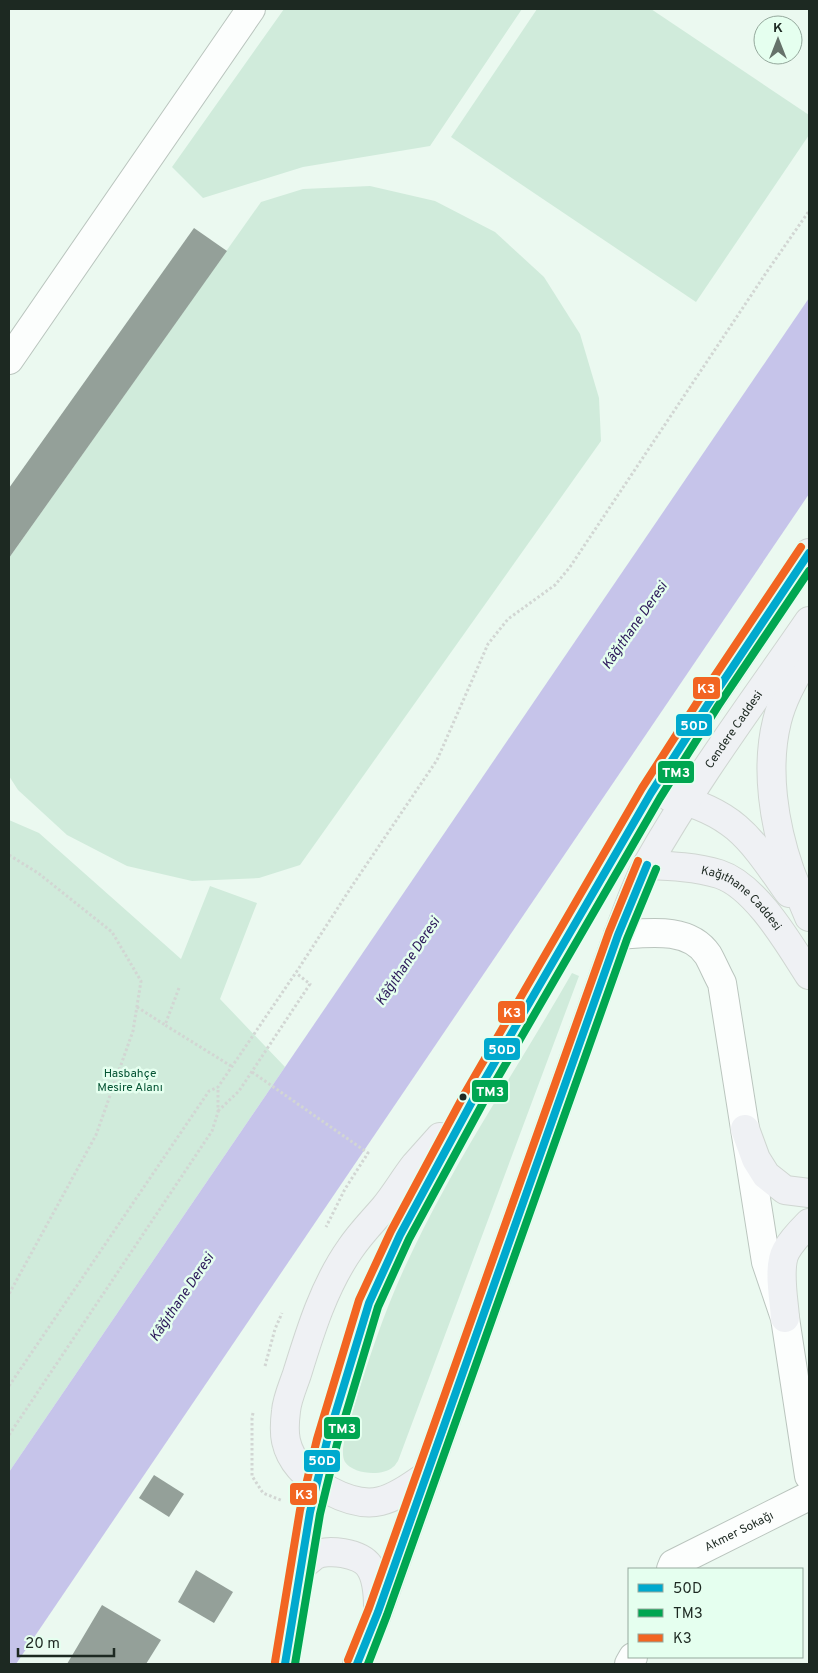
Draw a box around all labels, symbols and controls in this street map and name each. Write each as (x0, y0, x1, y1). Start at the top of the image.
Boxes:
north arrow (753, 15, 803, 65)
text: K (773, 20, 783, 37)
water label: Kâğıthane Deresi (599, 578, 673, 673)
line badge: K3 (692, 676, 721, 700)
text: K3 (697, 681, 715, 698)
street label: Cendere Caddesi (702, 688, 767, 772)
line badge: 50D (675, 713, 713, 737)
text: 50D (680, 718, 708, 735)
line badge: TM3 (657, 760, 695, 784)
text: TM3 (662, 765, 690, 782)
street label: Kağıthane Caddesi (700, 863, 785, 934)
water label: Kâğıthane Deresi (372, 913, 445, 1009)
line badge: K3 (497, 1000, 526, 1024)
text: K3 (503, 1005, 521, 1022)
line badge: 50D (483, 1037, 521, 1061)
text: 50D (488, 1042, 516, 1059)
park label: Hasbahçe Mesire Alanı (97, 1066, 163, 1096)
line badge: TM3 (471, 1079, 509, 1103)
text: TM3 (476, 1084, 504, 1101)
unlabelled marker (458, 1092, 468, 1102)
water label: Kâğıthane Deresi (146, 1249, 219, 1345)
line badge: TM3 (323, 1416, 361, 1440)
text: TM3 (328, 1421, 356, 1438)
line badge: 50D (303, 1449, 341, 1473)
text: 50D (308, 1453, 336, 1470)
line badge: K3 (289, 1482, 318, 1506)
text: K3 (295, 1487, 313, 1504)
street label: Akmer Sokağı (702, 1508, 777, 1556)
legend (628, 1568, 803, 1658)
text: 50D (673, 1580, 702, 1599)
text: TM3 (673, 1605, 703, 1624)
scale bar (18, 1626, 114, 1658)
text: K3 (673, 1630, 692, 1649)
text: 20 m (25, 1635, 60, 1654)

